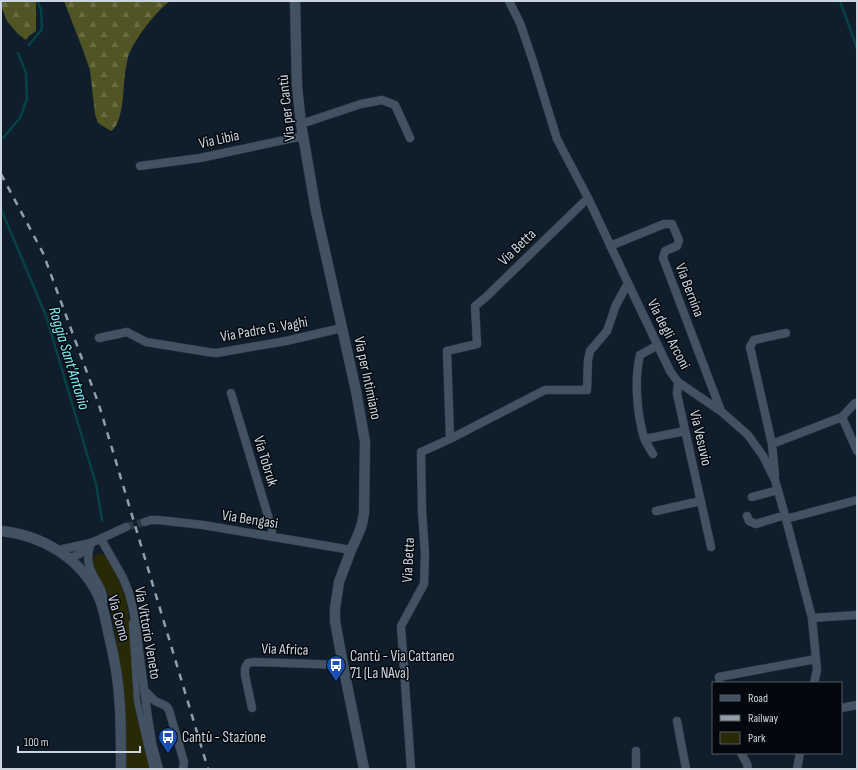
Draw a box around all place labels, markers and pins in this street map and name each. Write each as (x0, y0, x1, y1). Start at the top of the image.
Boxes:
place label: Cantù - Via Cattaneo 71 (La NAva) (350, 647, 454, 683)
bus stop icon: Cantù - Via Cattaneo 71 (La NAva) (325, 654, 347, 682)
bus stop icon: Cantù - Stazione (157, 726, 179, 754)
place label: Cantù - Stazione (182, 728, 266, 747)

